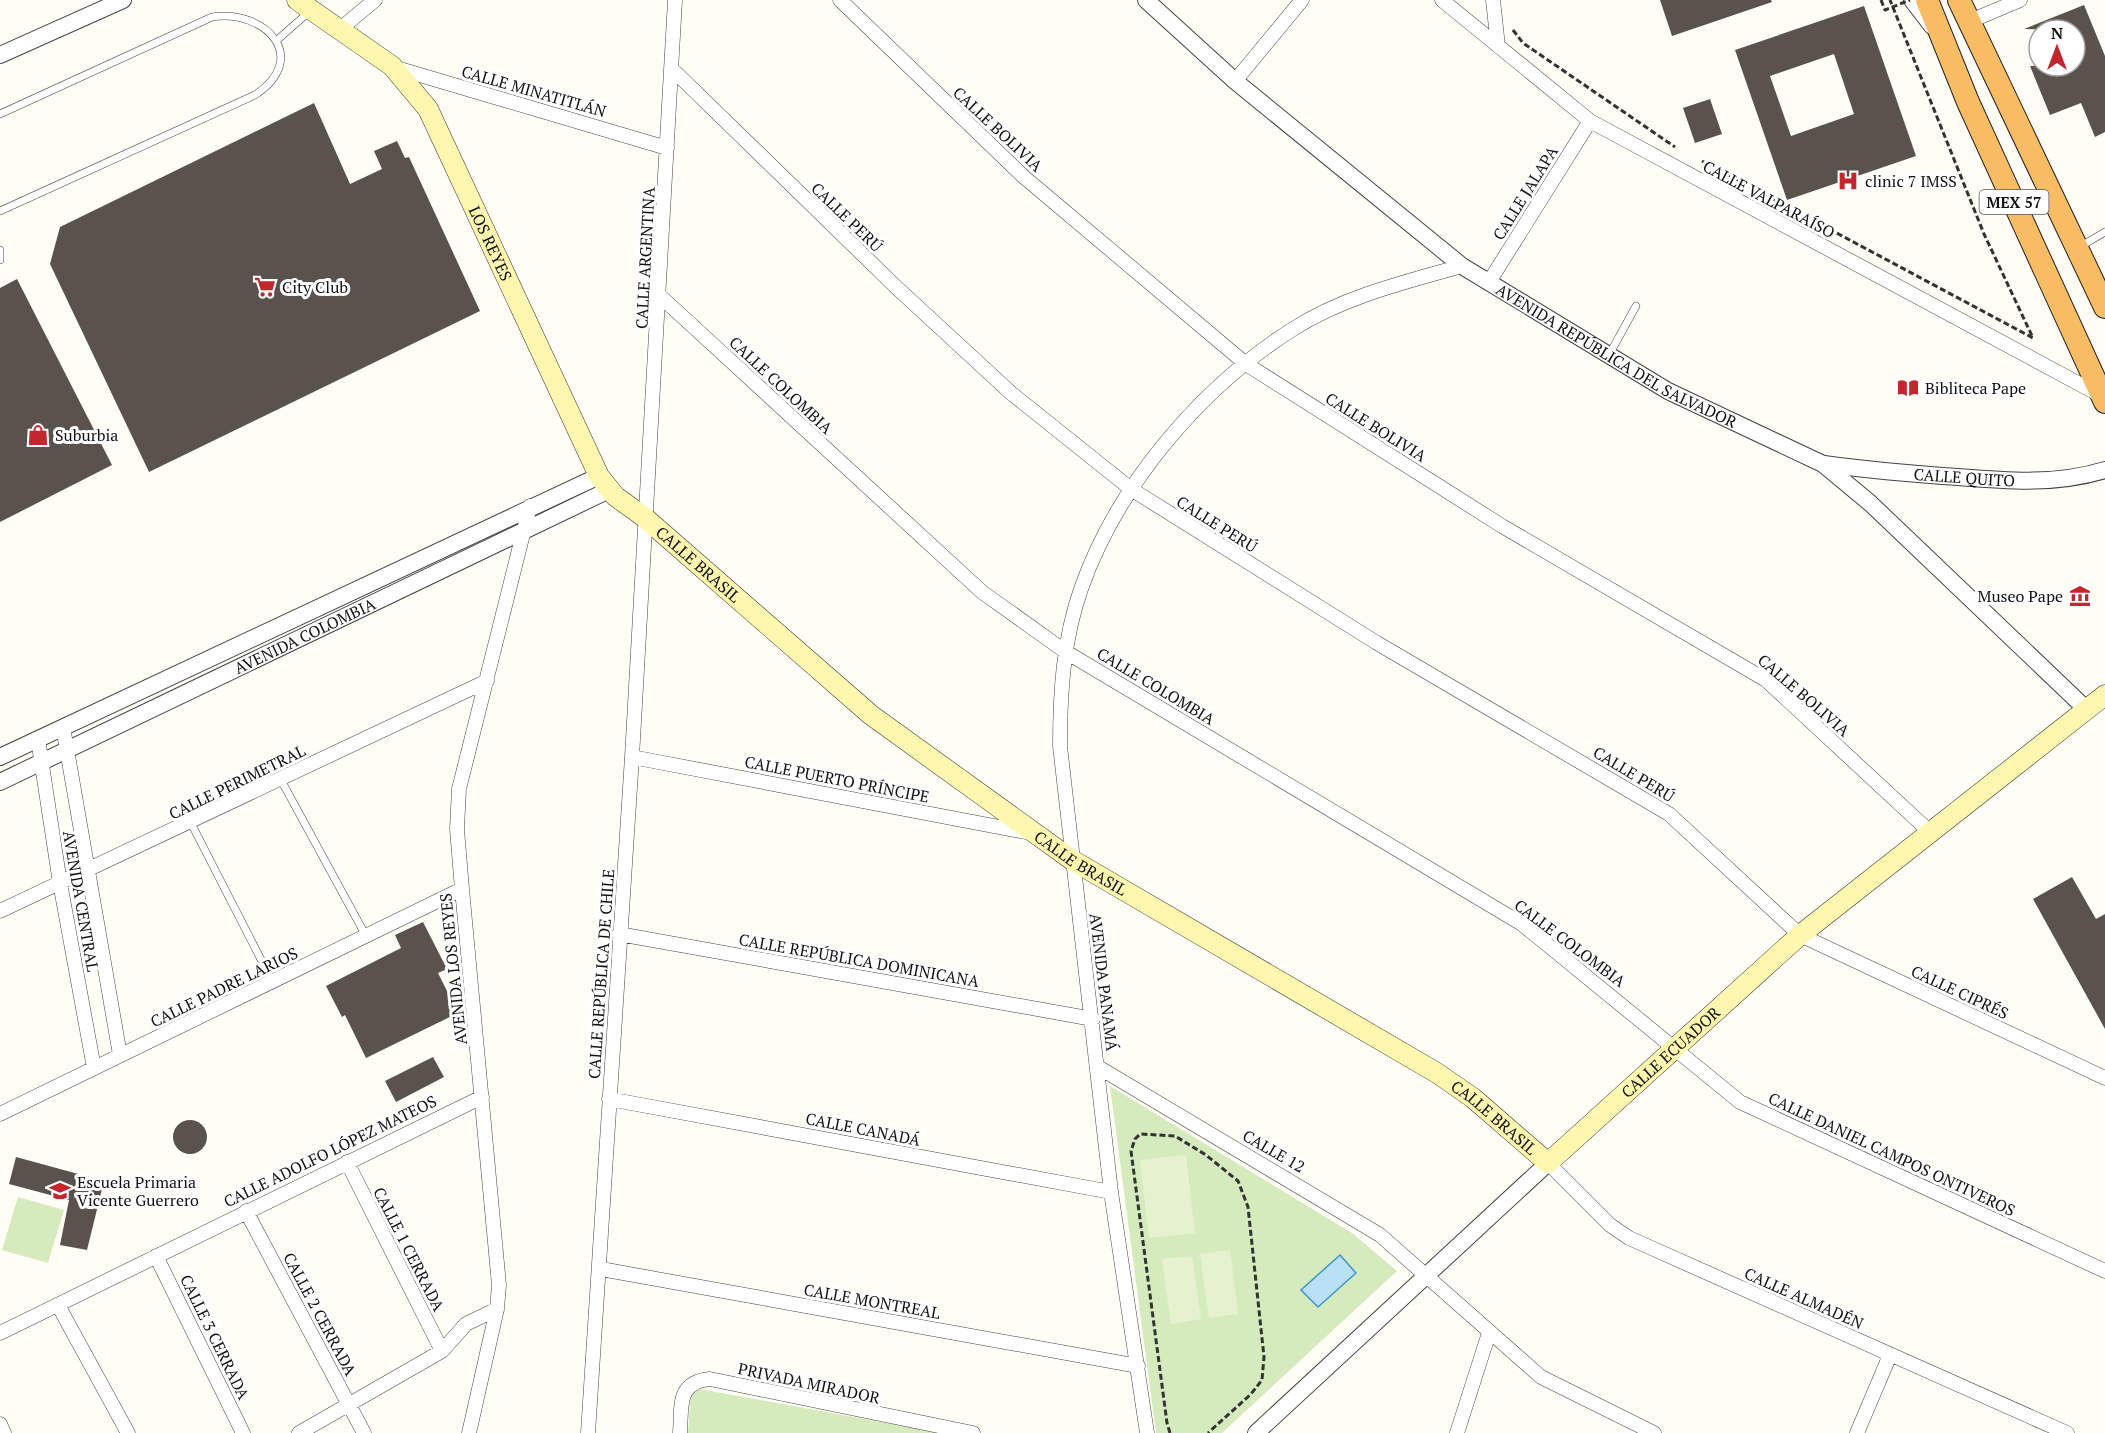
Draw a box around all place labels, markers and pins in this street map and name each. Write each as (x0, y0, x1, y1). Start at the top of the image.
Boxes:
hospital icon: clinic 7 IMSS (1836, 169, 1860, 193)
place label: clinic 7 IMSS (1865, 170, 1957, 192)
supermarket icon: City Club (253, 275, 277, 299)
place label: City Club (282, 276, 348, 298)
library icon: Bibliteca Pape (1896, 376, 1920, 400)
place label: Bibliteca Pape (1925, 377, 2026, 399)
shop icon: Suburbia (26, 423, 50, 447)
place label: Suburbia (55, 424, 118, 446)
museum icon: Museo Pape (2068, 584, 2092, 608)
place label: Museo Pape (1978, 585, 2063, 607)
place label: Escuela Primaria Vicente Guerrero (77, 1171, 199, 1211)
school or university icon: Escuela Primaria Vicente Guerrero (48, 1179, 72, 1203)

